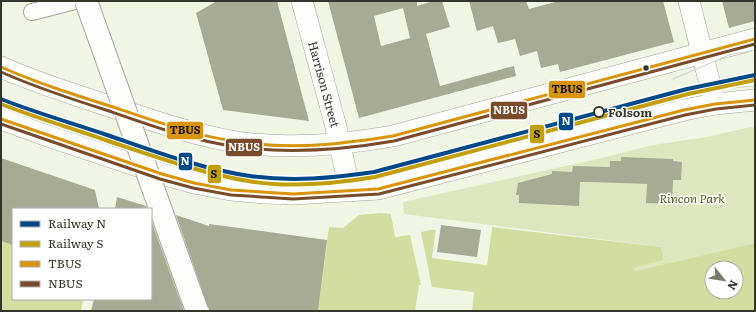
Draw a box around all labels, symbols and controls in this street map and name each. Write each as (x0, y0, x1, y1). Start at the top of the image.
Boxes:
street label: Harrison Street (304, 39, 345, 129)
unlabelled marker (641, 63, 651, 73)
line badge: TBUS (548, 80, 586, 99)
text: TBUS (552, 80, 583, 96)
line badge: NBUS (490, 101, 528, 120)
text: NBUS (493, 101, 525, 117)
place label: Folsom (608, 103, 652, 121)
marker: Folsom (593, 106, 605, 118)
line badge: N (558, 112, 574, 131)
text: N (561, 112, 571, 128)
line badge: TBUS (166, 121, 204, 140)
text: TBUS (170, 121, 201, 137)
line badge: S (529, 124, 545, 144)
text: S (534, 125, 541, 141)
line badge: NBUS (225, 138, 263, 157)
text: NBUS (228, 138, 260, 154)
line badge: N (178, 152, 193, 171)
text: N (180, 152, 190, 168)
line badge: S (207, 164, 222, 184)
text: S (211, 165, 218, 181)
park label: Rincon Park (659, 189, 725, 207)
legend (12, 208, 152, 300)
text: Railway N (48, 214, 106, 232)
text: Railway S (48, 234, 103, 252)
text: TBUS (48, 254, 81, 272)
north arrow (704, 260, 744, 300)
text: NBUS (48, 274, 83, 292)
text: N (724, 278, 743, 293)

